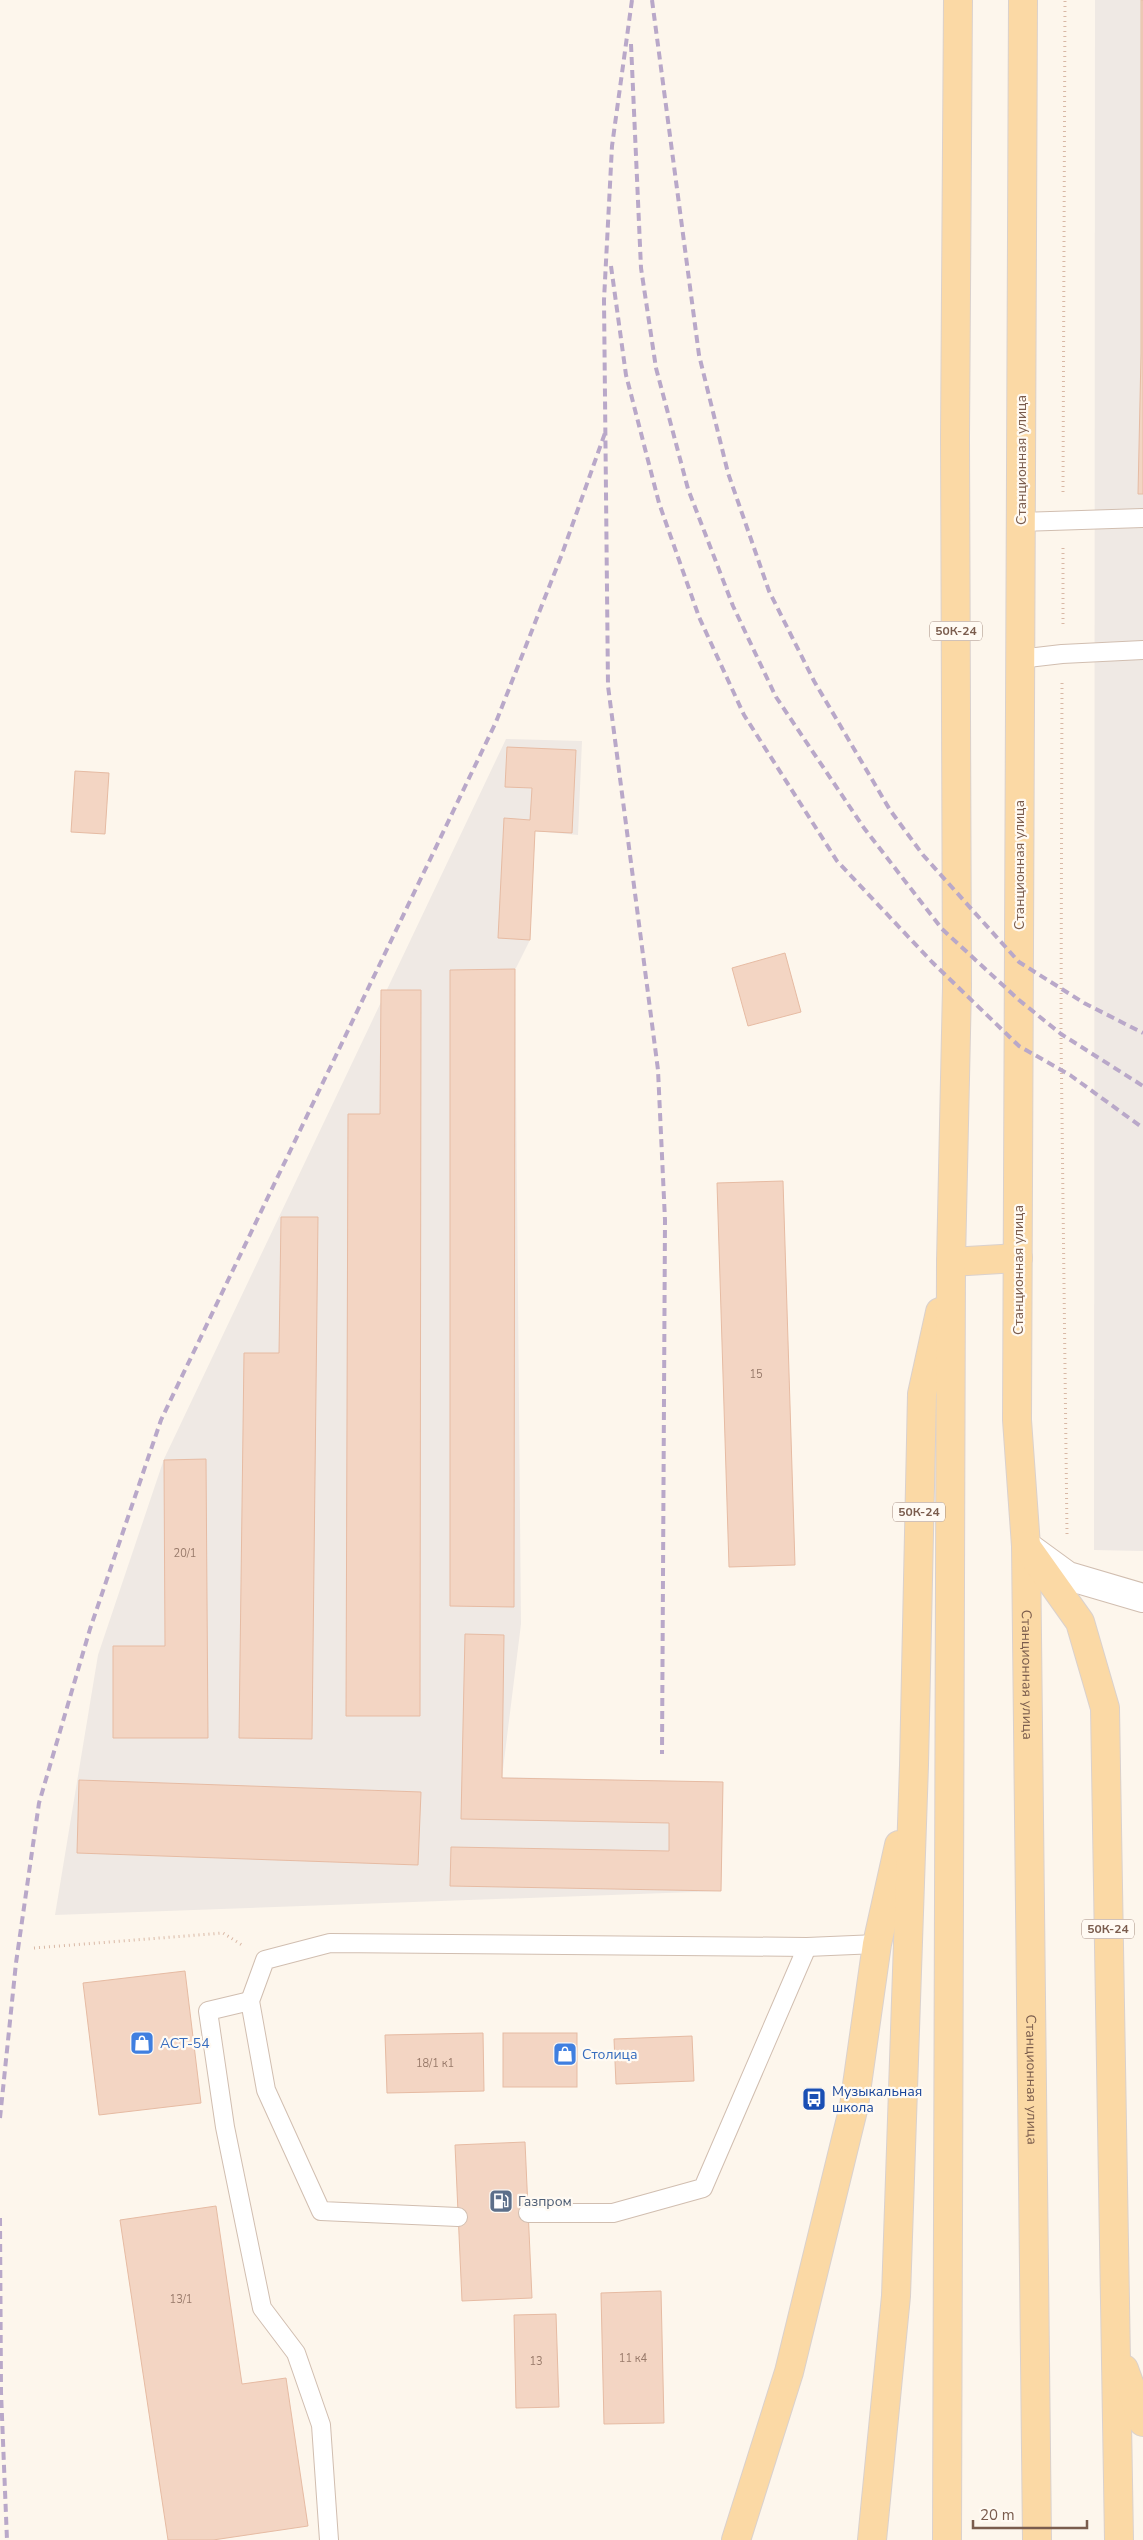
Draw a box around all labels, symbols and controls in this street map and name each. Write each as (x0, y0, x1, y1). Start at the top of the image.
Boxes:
street label: Станционная улица (1012, 395, 1031, 525)
road number: 50К-24 (930, 622, 982, 640)
street label: Станционная улица (1010, 800, 1029, 930)
street label: Станционная улица (1009, 1205, 1028, 1335)
house number: 15 (749, 1367, 763, 1382)
road number: 50К-24 (893, 1502, 945, 1521)
house number: 20/1 (174, 1546, 196, 1561)
street label: Станционная улица (1017, 1609, 1038, 1740)
road number: 50К-24 (1082, 1920, 1134, 1938)
street label: Станционная улица (1022, 2014, 1042, 2145)
shop icon: АСТ-54 (129, 2030, 155, 2056)
place label: АСТ-54 (160, 2034, 210, 2053)
shop icon: Столица (552, 2041, 578, 2067)
place label: Столица (582, 2045, 638, 2064)
house number: 18/1 к1 (416, 2056, 454, 2071)
place label: Музыкальная школа (832, 2082, 922, 2117)
bus stop icon: Музыкальная школа (801, 2086, 827, 2112)
fuel station icon: Газпром (488, 2188, 514, 2214)
place label: Газпром (518, 2192, 572, 2211)
house number: 13/1 (170, 2292, 192, 2307)
house number: 11 к4 (619, 2351, 648, 2366)
house number: 13 (529, 2354, 543, 2369)
scale bar (973, 2498, 1087, 2530)
text: 20 m (980, 2505, 1015, 2525)

